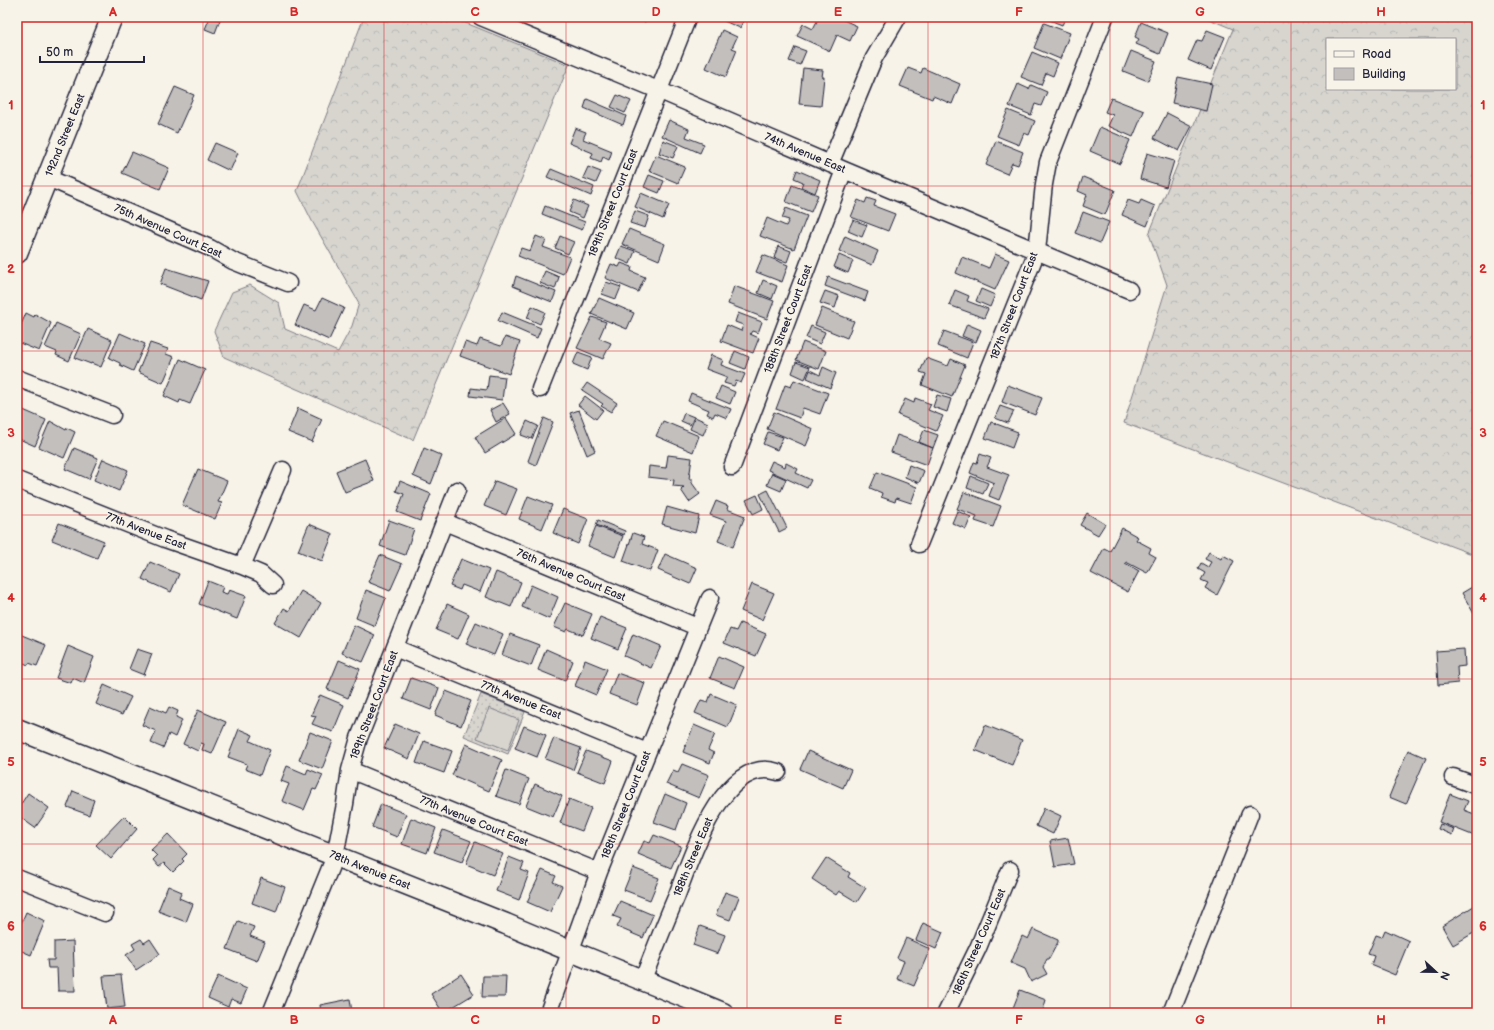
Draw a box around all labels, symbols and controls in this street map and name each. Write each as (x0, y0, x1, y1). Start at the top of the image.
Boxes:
text: A (108, 4, 117, 20)
text: B (289, 4, 299, 20)
text: C (470, 4, 480, 20)
text: D (651, 4, 661, 20)
text: E (834, 4, 843, 20)
text: F (1015, 4, 1023, 20)
text: G (1195, 4, 1205, 20)
text: H (1376, 4, 1386, 20)
scale bar (40, 38, 144, 64)
legend (1326, 38, 1456, 90)
text: 50 m (46, 45, 73, 60)
text: Road (1362, 47, 1391, 62)
text: Building (1362, 67, 1406, 82)
street label: 192nd Street East (43, 91, 88, 178)
text: 1 (8, 97, 14, 113)
text: 1 (1480, 97, 1486, 113)
street label: 74th Avenue East (763, 130, 848, 176)
street label: 189th Street Court East (585, 147, 641, 259)
street label: 75th Avenue Court East (112, 201, 225, 261)
street label: 187th Street Court East (987, 250, 1041, 362)
text: 2 (7, 261, 15, 277)
text: 2 (1479, 261, 1487, 277)
street label: 188th Street Court East (761, 262, 815, 375)
text: 3 (7, 425, 15, 441)
text: 3 (1479, 425, 1487, 441)
street label: 77th Avenue East (104, 510, 189, 553)
street label: 76th Avenue Court East (514, 546, 628, 604)
text: 4 (7, 590, 15, 606)
text: 4 (1479, 590, 1487, 606)
street label: 189th Street Court East (347, 648, 401, 761)
street label: 77th Avenue East (479, 678, 564, 722)
street label: 188th Street Court East (598, 749, 654, 861)
text: 5 (7, 754, 15, 770)
text: 5 (1479, 754, 1487, 770)
street label: 77th Avenue Court East (418, 793, 531, 849)
street label: 188th Street East (670, 815, 716, 899)
street label: 78th Avenue East (327, 848, 413, 892)
street label: 186th Street Court East (950, 886, 1009, 997)
text: 6 (7, 918, 15, 934)
text: 6 (1479, 918, 1487, 934)
north arrow (1416, 952, 1456, 992)
text: N (1437, 969, 1452, 982)
text: A (108, 1012, 117, 1028)
text: B (289, 1012, 299, 1028)
text: C (470, 1012, 480, 1028)
text: D (651, 1012, 661, 1028)
text: E (834, 1012, 843, 1028)
text: F (1015, 1012, 1023, 1028)
text: G (1195, 1012, 1205, 1028)
text: H (1376, 1012, 1386, 1028)

